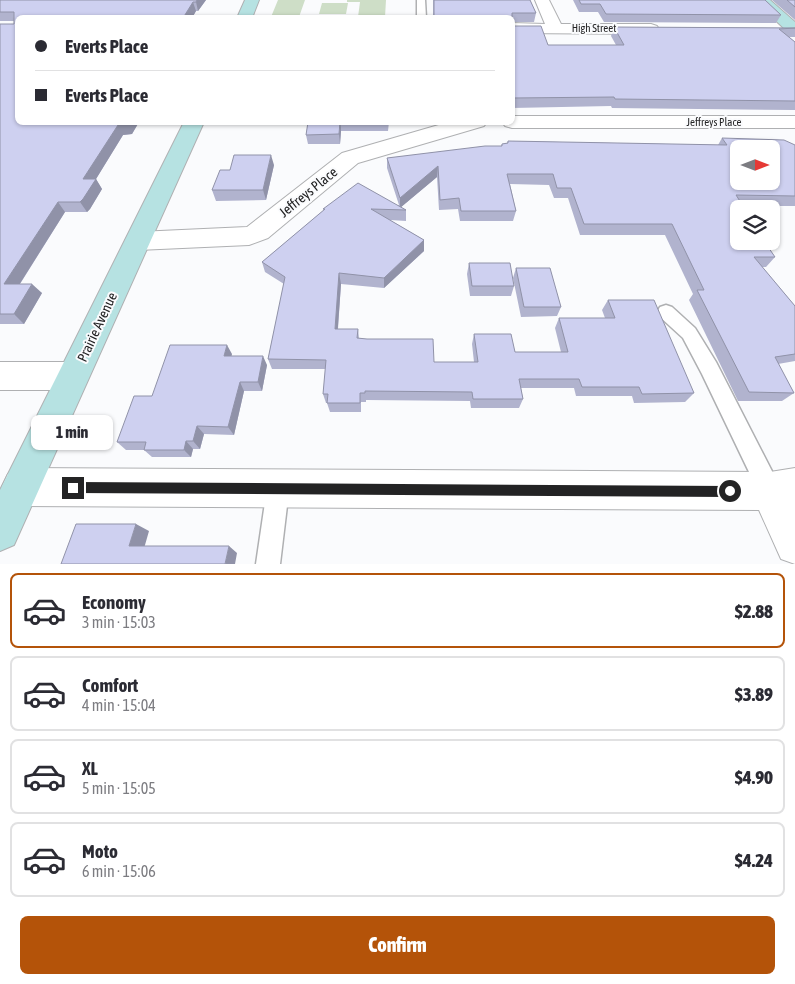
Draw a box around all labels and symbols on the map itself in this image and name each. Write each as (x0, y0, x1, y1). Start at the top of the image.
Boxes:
street label: High Street (572, 22, 616, 34)
street label: Jeffreys Place (686, 116, 742, 128)
north arrow (730, 140, 780, 190)
street label: Jeffreys Place (276, 164, 340, 220)
street label: Prairie Avenue (74, 290, 120, 364)
callout: 1 min (32, 416, 114, 450)
route end (62, 477, 84, 499)
route start (719, 480, 741, 502)

